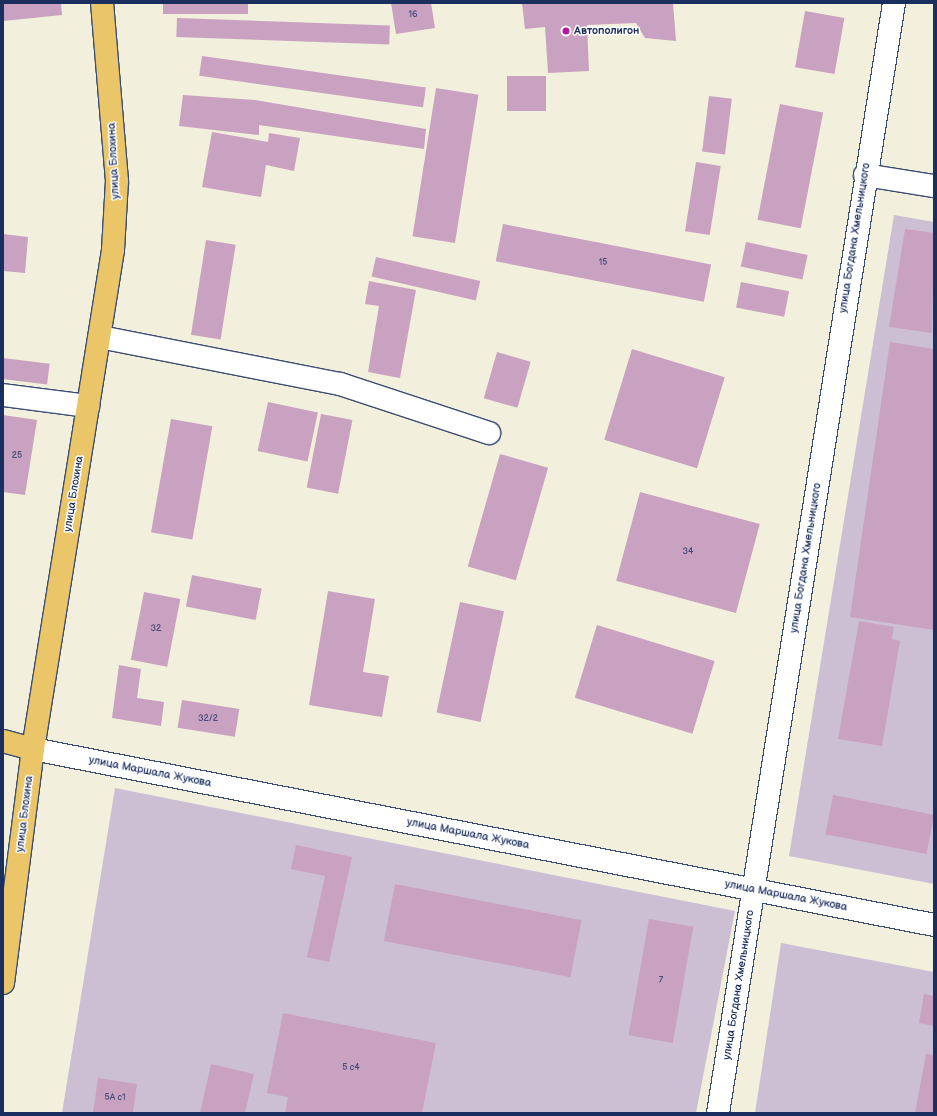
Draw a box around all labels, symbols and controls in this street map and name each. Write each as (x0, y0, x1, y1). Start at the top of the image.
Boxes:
house number: 16 (409, 10, 417, 20)
place label: Автополигон (574, 24, 639, 38)
marker: Автополигон (561, 26, 571, 36)
street label: улица Блохина (105, 122, 123, 200)
street label: улица Богдана Хмельницкого (837, 162, 873, 314)
house number: 15 (599, 258, 607, 268)
house number: 25 (12, 451, 22, 461)
street label: улица Блохина (61, 455, 87, 533)
street label: улица Богдана Хмельницкого (788, 482, 824, 634)
house number: 34 (682, 547, 694, 557)
house number: 32 (151, 624, 161, 634)
house number: 32/2 (198, 714, 218, 724)
street label: улица Маршала Жукова (88, 754, 212, 790)
street label: улица Блохина (14, 775, 36, 853)
street label: улица Маршала Жукова (406, 816, 530, 852)
street label: улица Маршала Жукова (724, 878, 848, 914)
street label: улица Богдана Хмельницкого (721, 909, 757, 1061)
house number: 7 (659, 976, 663, 986)
house number: 5 с4 (342, 1063, 360, 1073)
house number: 5А с1 (105, 1093, 125, 1103)

